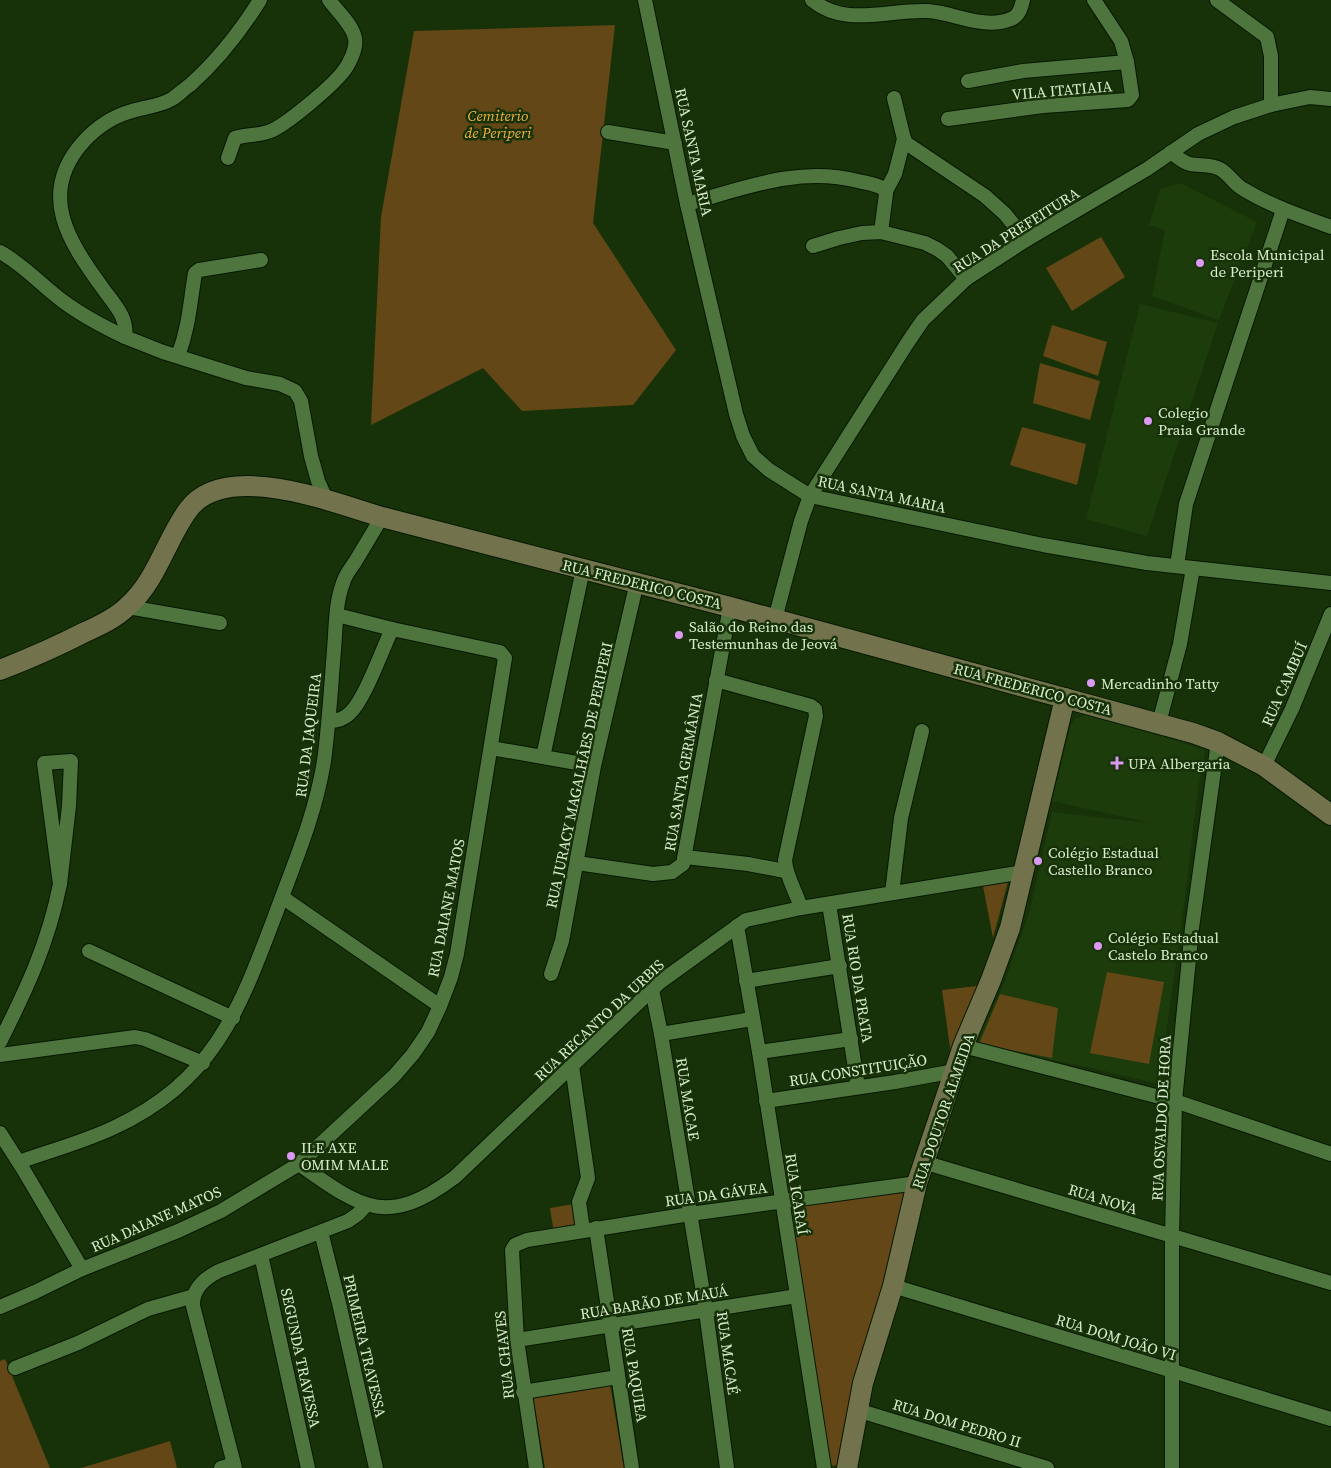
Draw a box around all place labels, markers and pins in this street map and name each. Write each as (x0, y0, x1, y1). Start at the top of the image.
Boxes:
place label: Escola Municipal de Periperi (1210, 244, 1325, 282)
marker: Escola Municipal de Periperi (1194, 257, 1206, 269)
place label: Colegio Praia Grande (1158, 402, 1246, 440)
marker: Colegio Praia Grande (1142, 415, 1154, 427)
place label: Salão do Reino das Testemunhas de Jeová (689, 616, 838, 654)
marker: Salão do Reino das Testemunhas de Jeová (673, 629, 685, 641)
place label: Mercadinho Tatty (1101, 673, 1220, 694)
marker: Mercadinho Tatty (1085, 677, 1097, 689)
place label: UPA Albergaria (1128, 753, 1231, 774)
marker: UPA Albergaria (1110, 756, 1124, 770)
place label: Colégio Estadual Castello Branco (1048, 842, 1159, 880)
marker: Colégio Estadual Castello Branco (1032, 855, 1044, 867)
place label: Colégio Estadual Castelo Branco (1108, 927, 1219, 965)
marker: Colégio Estadual Castelo Branco (1092, 940, 1104, 952)
place label: ILE AXE OMIM MALE (301, 1137, 388, 1175)
marker: ILE AXE OMIM MALE (285, 1150, 297, 1162)

